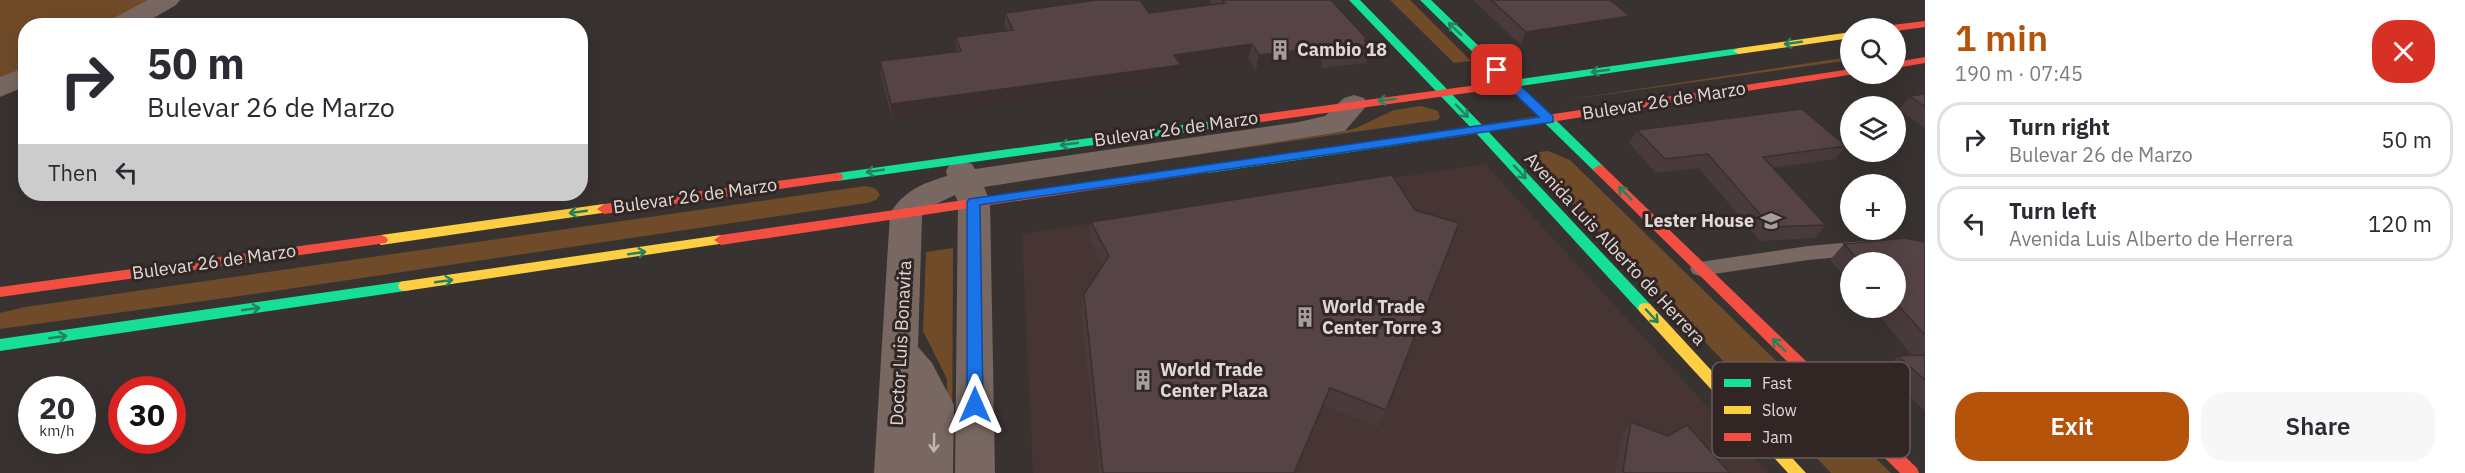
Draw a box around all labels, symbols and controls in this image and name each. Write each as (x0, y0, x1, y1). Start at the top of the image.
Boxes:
text: 1 min (1955, 14, 2048, 61)
map controls (1840, 18, 1906, 318)
button: search (1840, 18, 1906, 84)
button: close (2372, 20, 2435, 83)
one-way arrow (1447, 21, 1462, 36)
text: 50 m (147, 36, 245, 91)
building icon: Cambio 18 (1268, 38, 1292, 62)
place label: Cambio 18 (1297, 38, 1387, 61)
one-way arrow (1784, 38, 1804, 49)
icon: right (48, 42, 126, 120)
pin (1471, 44, 1522, 95)
icon: arrive (1480, 53, 1513, 86)
text: 190 m · 07:45 (1955, 60, 2083, 87)
one-way arrow (1591, 66, 1611, 77)
street label: Bulevar 26 de Marzo (1580, 76, 1747, 125)
text: Bulevar 26 de Marzo (147, 89, 395, 124)
one-way arrow (1377, 95, 1397, 106)
button: layers (1840, 96, 1906, 162)
one-way arrow (1455, 103, 1469, 118)
street label: Bulevar 26 de Marzo (1092, 106, 1259, 151)
text: Turn right (2009, 112, 2110, 141)
icon: right (1958, 123, 1991, 156)
text: 50 m (2381, 125, 2432, 154)
one-way arrow (1059, 138, 1079, 149)
text: Bulevar 26 de Marzo (2009, 141, 2193, 168)
street label: Avenida Luis Alberto de Herrera (1520, 147, 1711, 350)
icon: left (110, 156, 143, 189)
text: Then (48, 158, 98, 187)
one-way arrow (866, 165, 886, 176)
one-way arrow (1513, 165, 1527, 180)
street label: Bulevar 26 de Marzo (611, 173, 778, 218)
button: + (1840, 174, 1906, 240)
one-way arrow (1617, 186, 1632, 201)
text: Turn left (2009, 196, 2097, 225)
one-way arrow (569, 206, 589, 217)
icon: left (1958, 207, 1991, 240)
place label: Lester House (1644, 209, 1754, 232)
school or university icon: Lester House (1759, 209, 1783, 233)
text: 120 m (2368, 209, 2432, 238)
text: Avenida Luis Alberto de Herrera (2009, 225, 2293, 252)
street label: Bulevar 26 de Marzo (130, 239, 297, 284)
one-way arrow (627, 248, 646, 259)
button: − (1840, 252, 1906, 318)
street label: Doctor Luis Bonavita (885, 259, 916, 426)
one-way arrow (434, 276, 453, 287)
place label: World Trade Center Torre 3 (1322, 295, 1442, 339)
one-way arrow (241, 303, 260, 314)
building icon: World Trade Center Torre 3 (1293, 305, 1317, 329)
one-way arrow (1645, 308, 1659, 323)
one-way arrow (48, 331, 67, 342)
one-way arrow (1771, 338, 1786, 352)
place label: World Trade Center Plaza (1160, 358, 1268, 402)
legend (1712, 362, 1910, 458)
building icon: World Trade Center Plaza (1131, 368, 1155, 392)
position arrow (943, 373, 1007, 437)
text: Fast (1762, 373, 1792, 393)
speed limit sign: 30 (108, 376, 186, 454)
text: 20 (39, 388, 75, 427)
button: Exit (1955, 392, 2189, 461)
button: Share (2201, 392, 2435, 461)
text: Slow (1762, 400, 1797, 420)
text: km/h (39, 421, 75, 440)
text: Jam (1762, 427, 1793, 447)
one-way arrow (928, 433, 940, 453)

